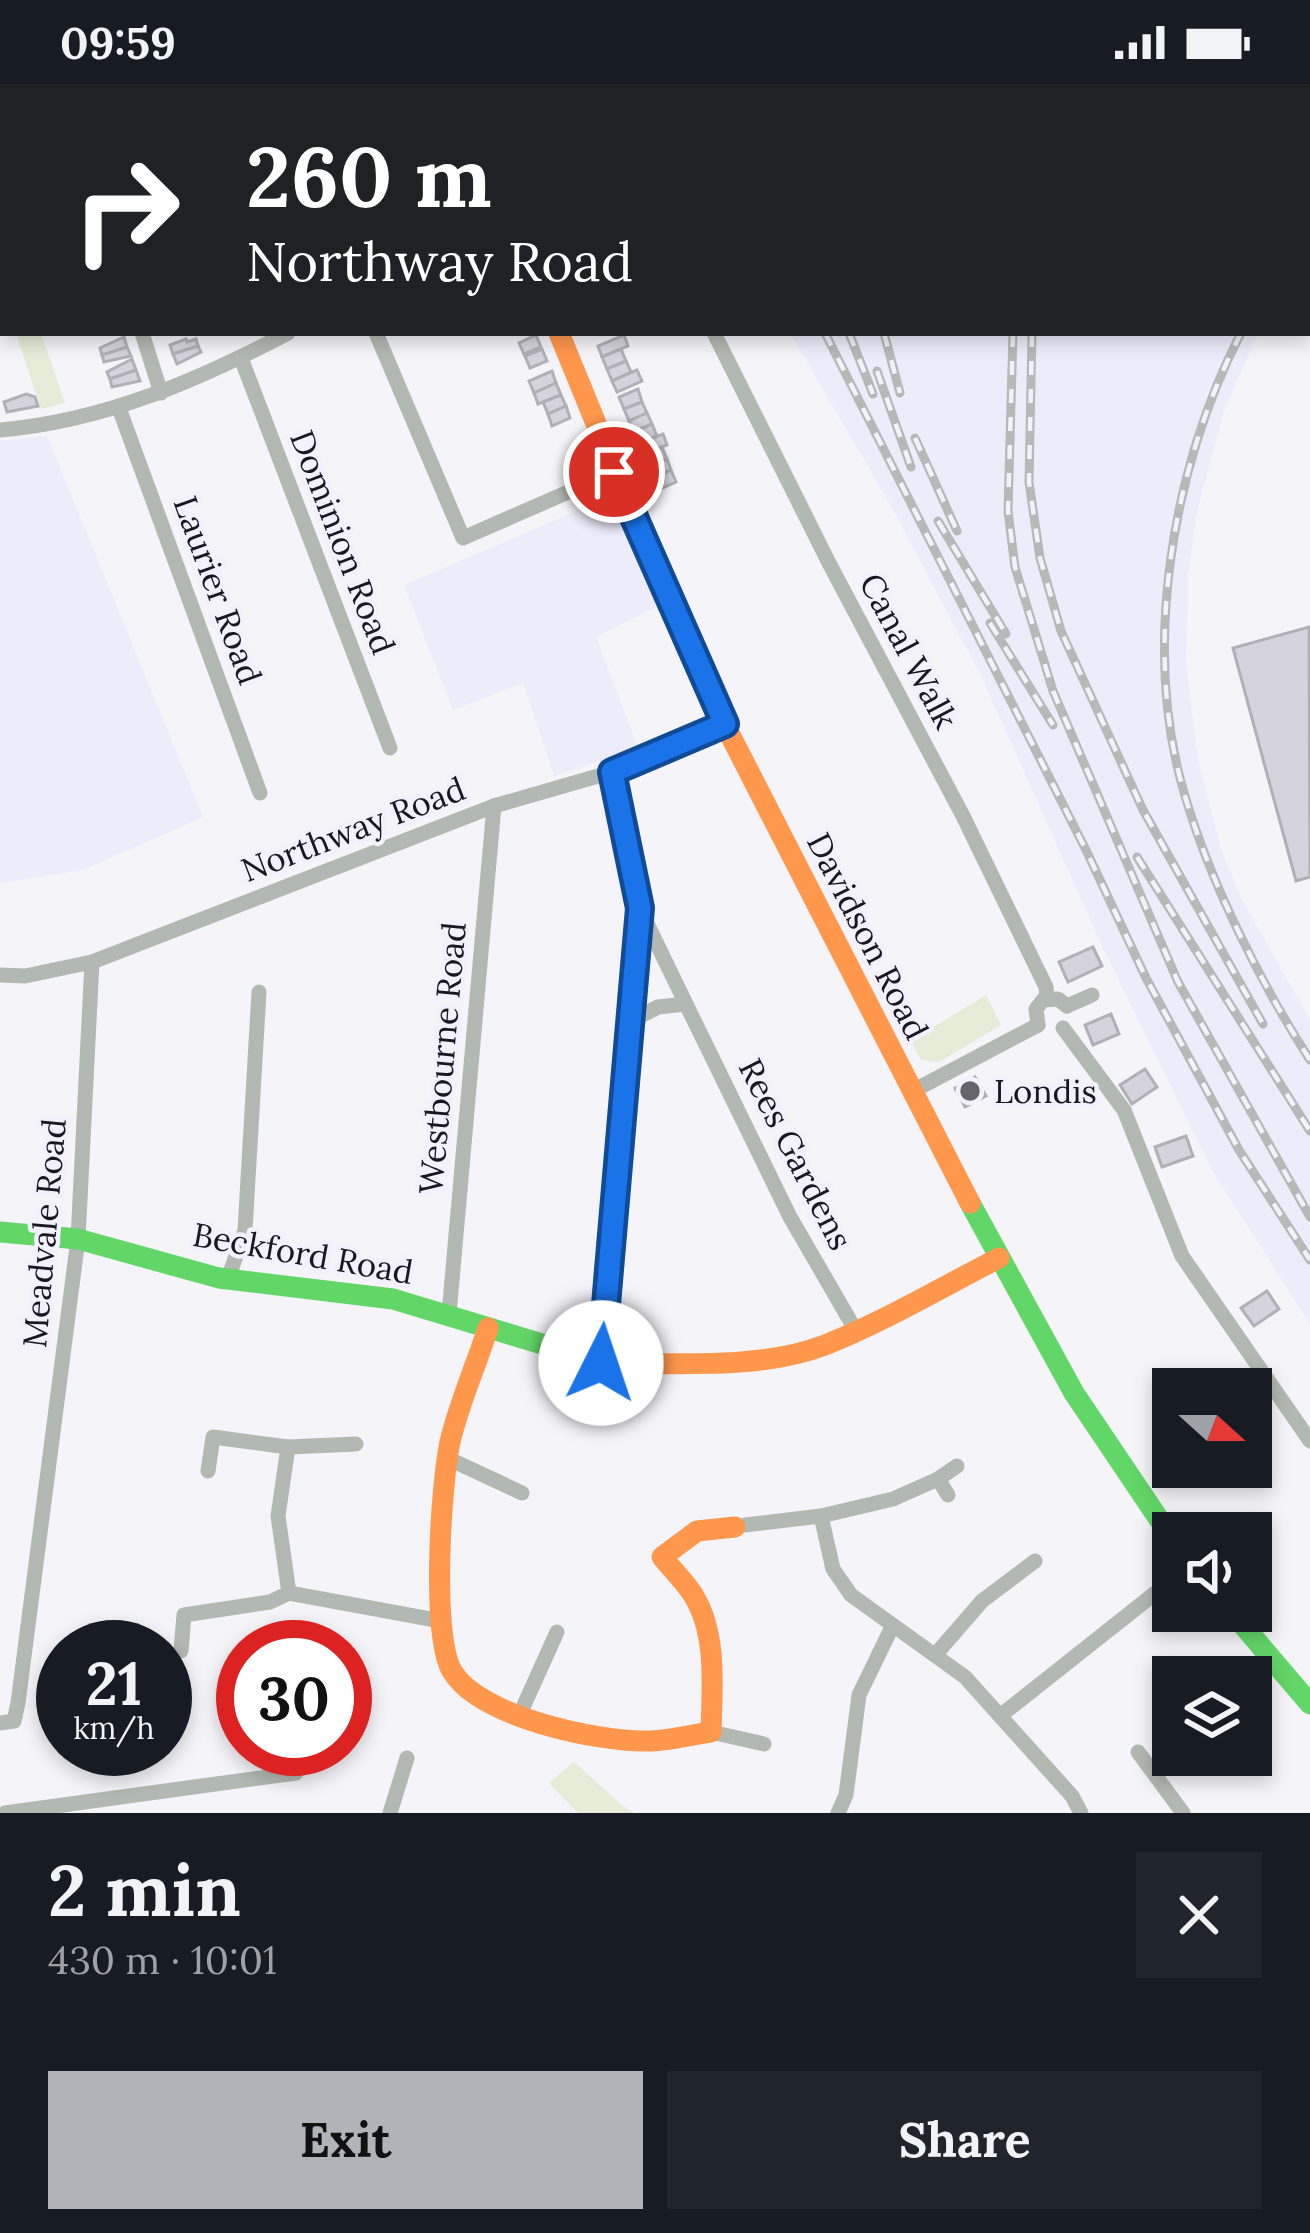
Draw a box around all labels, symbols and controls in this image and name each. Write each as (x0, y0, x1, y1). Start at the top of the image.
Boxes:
text: 09:59 (60, 14, 176, 71)
text: 260 m (246, 122, 492, 230)
icon: right (48, 132, 204, 288)
text: Northway Road (246, 227, 633, 296)
pin (563, 421, 665, 523)
street label: Dominion Road (281, 424, 405, 660)
icon: arrive (581, 439, 647, 505)
street label: Laurier Road (165, 490, 271, 690)
street label: Canal Walk (851, 566, 968, 736)
street label: Northway Road (235, 767, 471, 891)
street label: Davidson Road (798, 826, 938, 1046)
street label: Westbourne Road (409, 920, 475, 1196)
street label: Rees Gardens (730, 1051, 862, 1257)
place label: Londis (994, 1070, 1097, 1112)
marker: Londis (957, 1078, 983, 1104)
street label: Meadvale Road (13, 1117, 75, 1349)
street label: Beckford Road (190, 1213, 416, 1293)
position arrow (538, 1300, 664, 1426)
north arrow (1152, 1368, 1272, 1488)
map controls (1152, 1368, 1272, 1776)
button: sound (1152, 1512, 1272, 1632)
speed limit sign: 30 (216, 1620, 372, 1776)
text: 21 (86, 1645, 142, 1721)
button: layers (1152, 1656, 1272, 1776)
text: km/h (73, 1709, 155, 1747)
text: 2 min (48, 1844, 241, 1936)
button: close (1136, 1852, 1262, 1978)
text: 430 m · 10:01 (48, 1935, 277, 1985)
button: Exit (48, 2071, 643, 2209)
button: Share (667, 2071, 1262, 2209)

